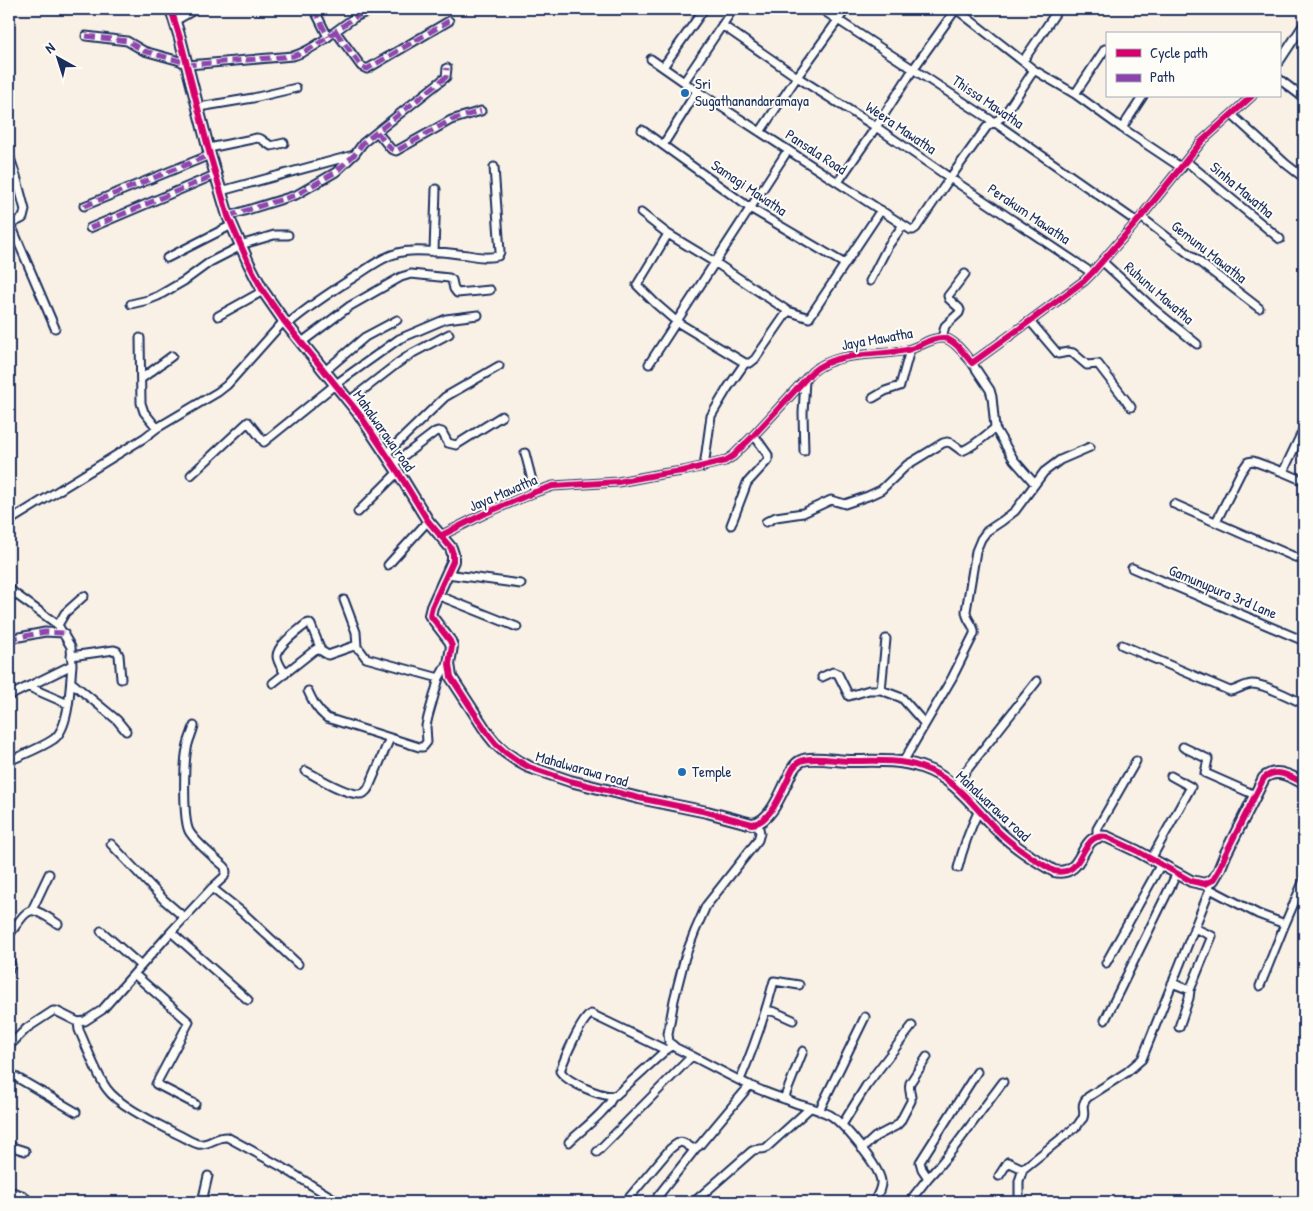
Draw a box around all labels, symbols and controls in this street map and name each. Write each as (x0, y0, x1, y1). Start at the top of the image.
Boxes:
north arrow (32, 32, 82, 82)
legend (1106, 32, 1280, 98)
text: N (41, 37, 59, 57)
text: Cycle path (1150, 42, 1208, 63)
text: Path (1150, 66, 1175, 87)
street label: Thissa Mawatha (948, 70, 1028, 133)
place label: Sri Sugathanandaramaya (695, 73, 809, 111)
marker: Sri Sugathanandaramaya (679, 87, 691, 99)
street label: Weera Mawatha (862, 96, 941, 159)
street label: Pansala Road (781, 124, 851, 179)
street label: Samagi Mawatha (707, 154, 791, 221)
street label: Sinha Mawatha (1206, 157, 1279, 223)
street label: Perakum Mawatha (984, 178, 1075, 249)
street label: Gemunu Mawatha (1167, 215, 1252, 288)
street label: Ruhunu Mawatha (1120, 256, 1199, 329)
street label: Jaya Mawatha (840, 322, 914, 355)
street label: Mahalwarawa road (348, 386, 420, 476)
street label: Jaya Mawatha (466, 469, 540, 516)
street label: Gamunupura 3rd Lane (1166, 559, 1281, 624)
street label: Mahalwarawa road (533, 745, 631, 792)
place label: Temple (692, 761, 732, 782)
street label: Mahalwarawa road (951, 765, 1035, 846)
marker: Temple (676, 766, 688, 778)

